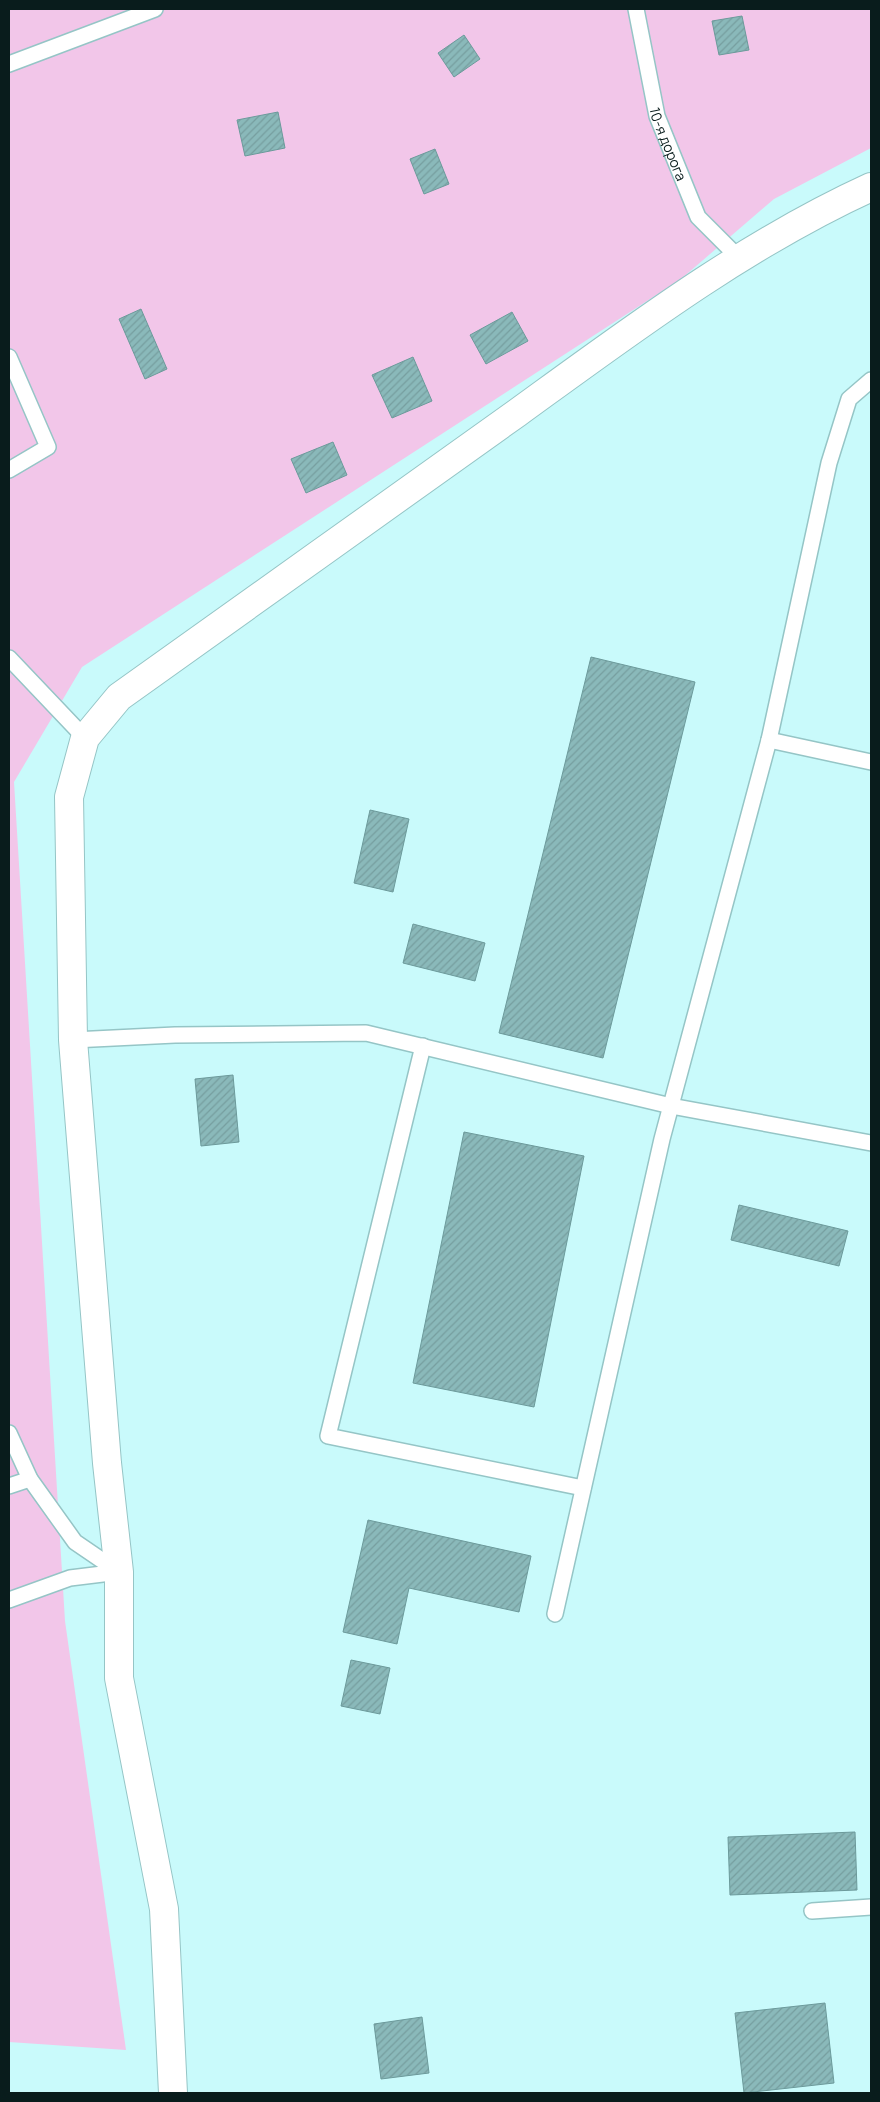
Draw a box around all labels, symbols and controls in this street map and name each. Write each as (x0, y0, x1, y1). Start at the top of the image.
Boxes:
street label: 10-я дорога (646, 105, 692, 183)

